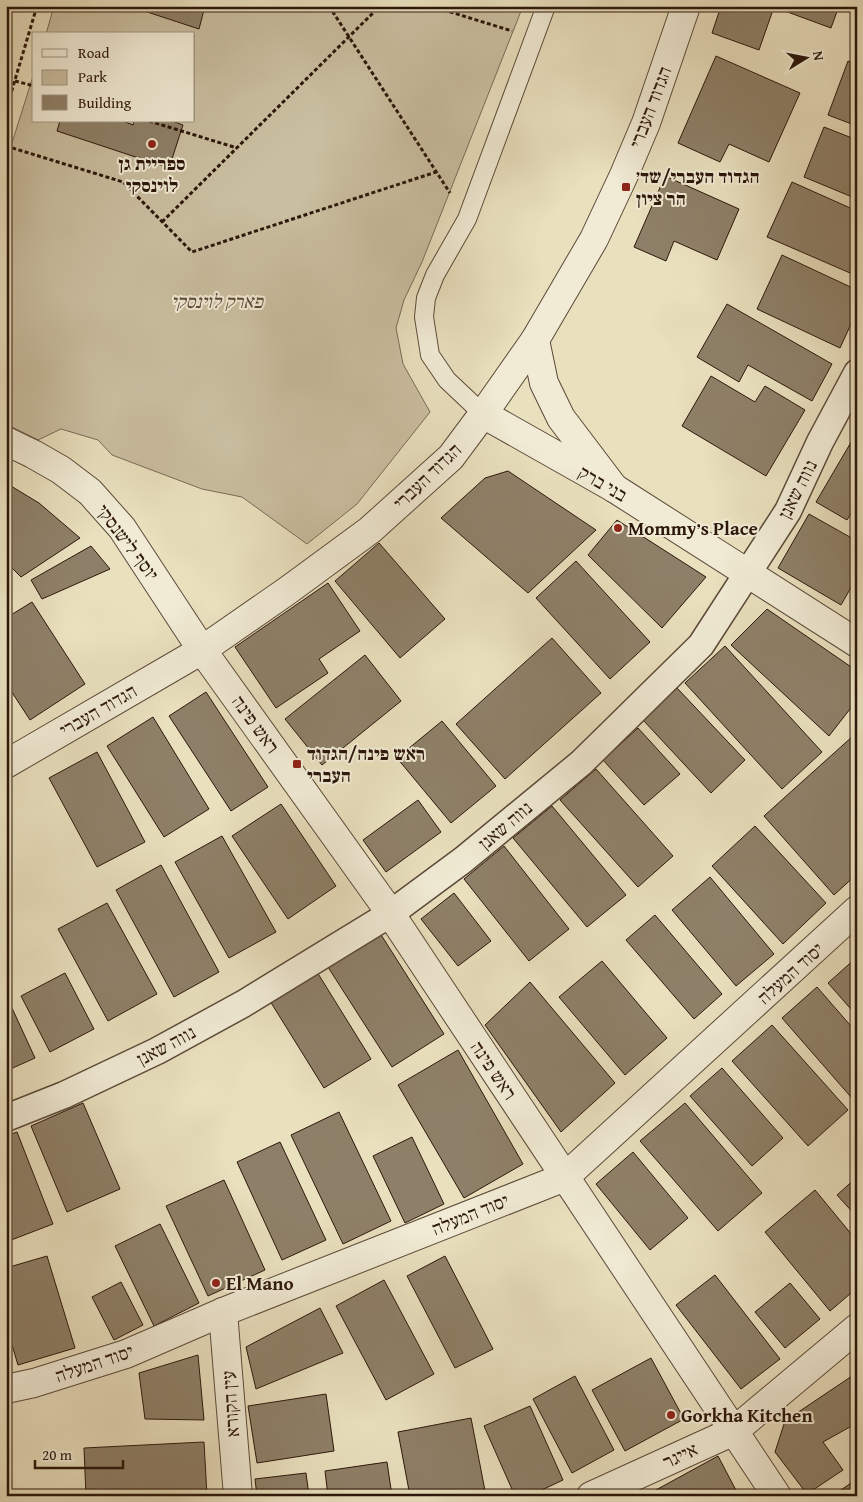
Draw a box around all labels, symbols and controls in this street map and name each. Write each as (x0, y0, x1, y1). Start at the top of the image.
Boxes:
legend (32, 32, 195, 122)
north arrow (780, 32, 830, 82)
text: Road (78, 42, 109, 63)
text: N (808, 49, 830, 63)
street label: הגדוד העברי (622, 62, 678, 152)
text: Park (78, 66, 107, 87)
text: Building (78, 92, 132, 113)
marker: ספריית גן לוינסקי (146, 138, 158, 150)
place label: ספריית גן לוינסקי (118, 149, 186, 199)
place label: הגדוד העברי/שד׳ הר ציון (636, 162, 760, 212)
marker: הגדוד העברי/שד׳ הר ציון (620, 181, 632, 193)
park label: פארק לוינסקי (171, 287, 264, 315)
street label: הגדוד העברי (386, 436, 468, 516)
street label: נווה שאנן (770, 454, 824, 524)
street label: בני ברק (573, 458, 633, 508)
street label: יוסף לישנסקי (90, 498, 166, 586)
place label: Mommy׳s Place (628, 514, 758, 542)
marker: Mommy׳s Place (612, 522, 624, 534)
street label: הגדוד העברי (54, 676, 142, 744)
street label: ראש פינה (225, 689, 287, 759)
place label: ראש פינה/הגדוד העברי (307, 739, 425, 789)
marker: ראש פינה/הגדוד העברי (291, 758, 303, 770)
street label: נווה שאנן (472, 794, 538, 856)
street label: יסוד המעלה (750, 935, 830, 1011)
street label: נווה שאנן (131, 1018, 201, 1072)
street label: ראש פינה (464, 1035, 524, 1105)
street label: יסוד המעלה (427, 1186, 513, 1242)
place label: El Mano (226, 1269, 294, 1297)
marker: El Mano (210, 1277, 222, 1289)
street label: יסוד המעלה (51, 1337, 137, 1389)
street label: עין הקורא (214, 1370, 246, 1438)
place label: Gorkha Kitchen (681, 1401, 813, 1429)
marker: Gorkha Kitchen (665, 1409, 677, 1421)
street label: אייגר (658, 1435, 702, 1475)
scale bar (35, 1437, 122, 1469)
text: 20 m (42, 1444, 73, 1465)

